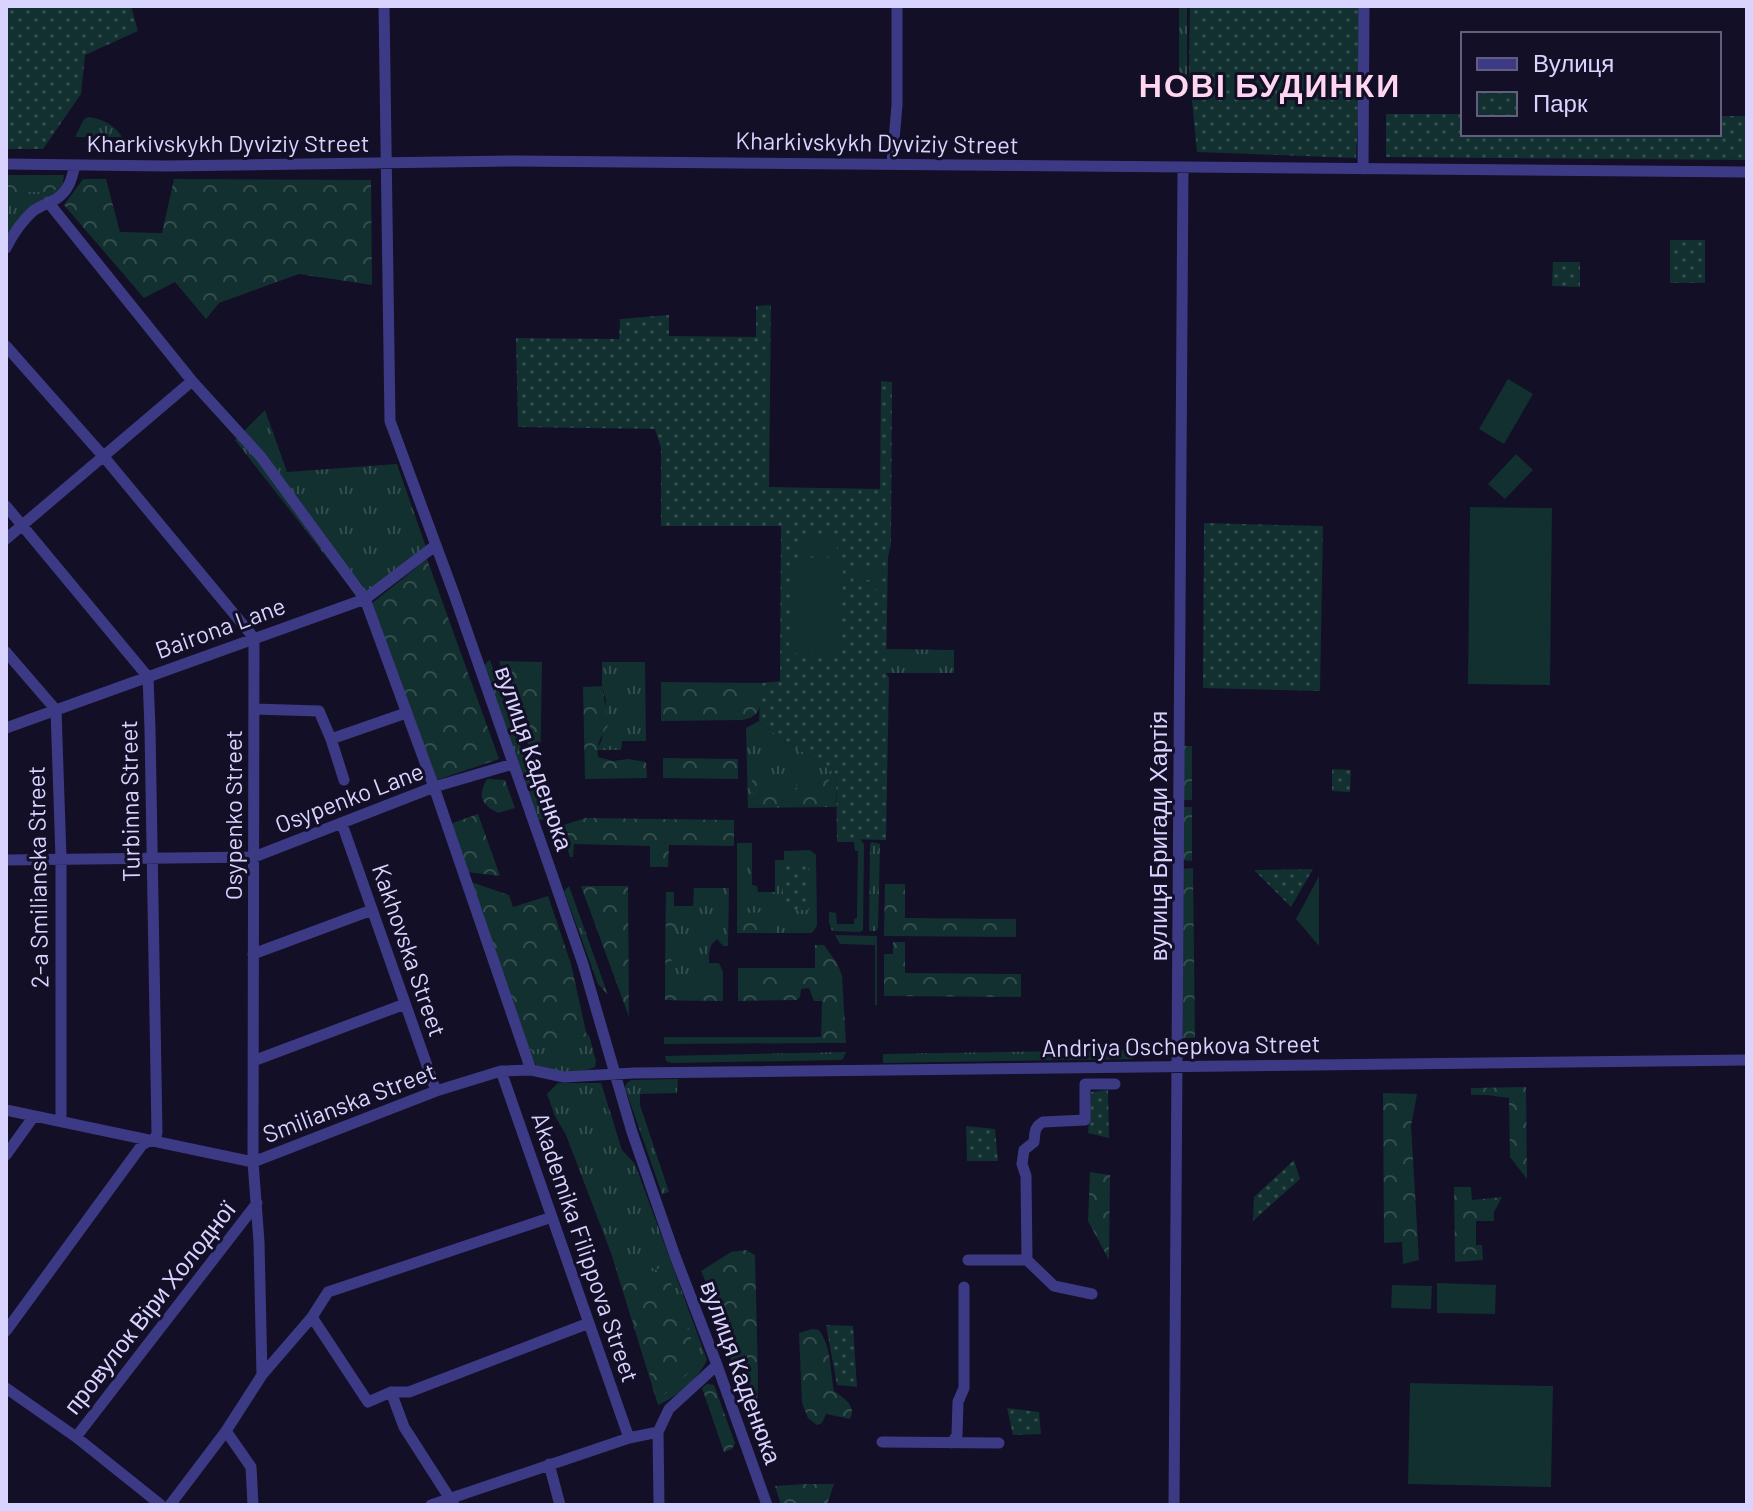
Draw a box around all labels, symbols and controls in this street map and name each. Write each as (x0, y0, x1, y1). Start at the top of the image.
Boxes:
legend (1461, 32, 1721, 136)
text: Вулиця (1533, 48, 1614, 77)
district label: НОВІ БУДИНКИ (1139, 65, 1401, 104)
text: Парк (1533, 88, 1588, 117)
street label: Kharkivskykh Dyviziy Street (735, 125, 1019, 159)
street label: Kharkivskykh Dyviziy Street (86, 128, 370, 157)
street label: Bairona Lane (151, 590, 289, 664)
street label: вулиця Каденюка (490, 662, 580, 855)
street label: вулиця Бригади Хартія (1143, 711, 1172, 961)
street label: Turbinna Street (113, 720, 145, 882)
street label: Osypenko Street (218, 730, 247, 900)
street label: Osypenko Lane (271, 755, 427, 839)
street label: 2-a Smilianska Street (21, 766, 53, 988)
street label: Kakhovska Street (367, 860, 453, 1040)
street label: Andriya Oschepkova Street (1041, 1028, 1321, 1062)
street label: Smilianska Street (258, 1056, 440, 1148)
street label: Akademika Filippova Street (526, 1108, 646, 1386)
street label: провулок Віри Холодної (57, 1195, 241, 1419)
street label: вулиця Каденюка (695, 1276, 789, 1468)

